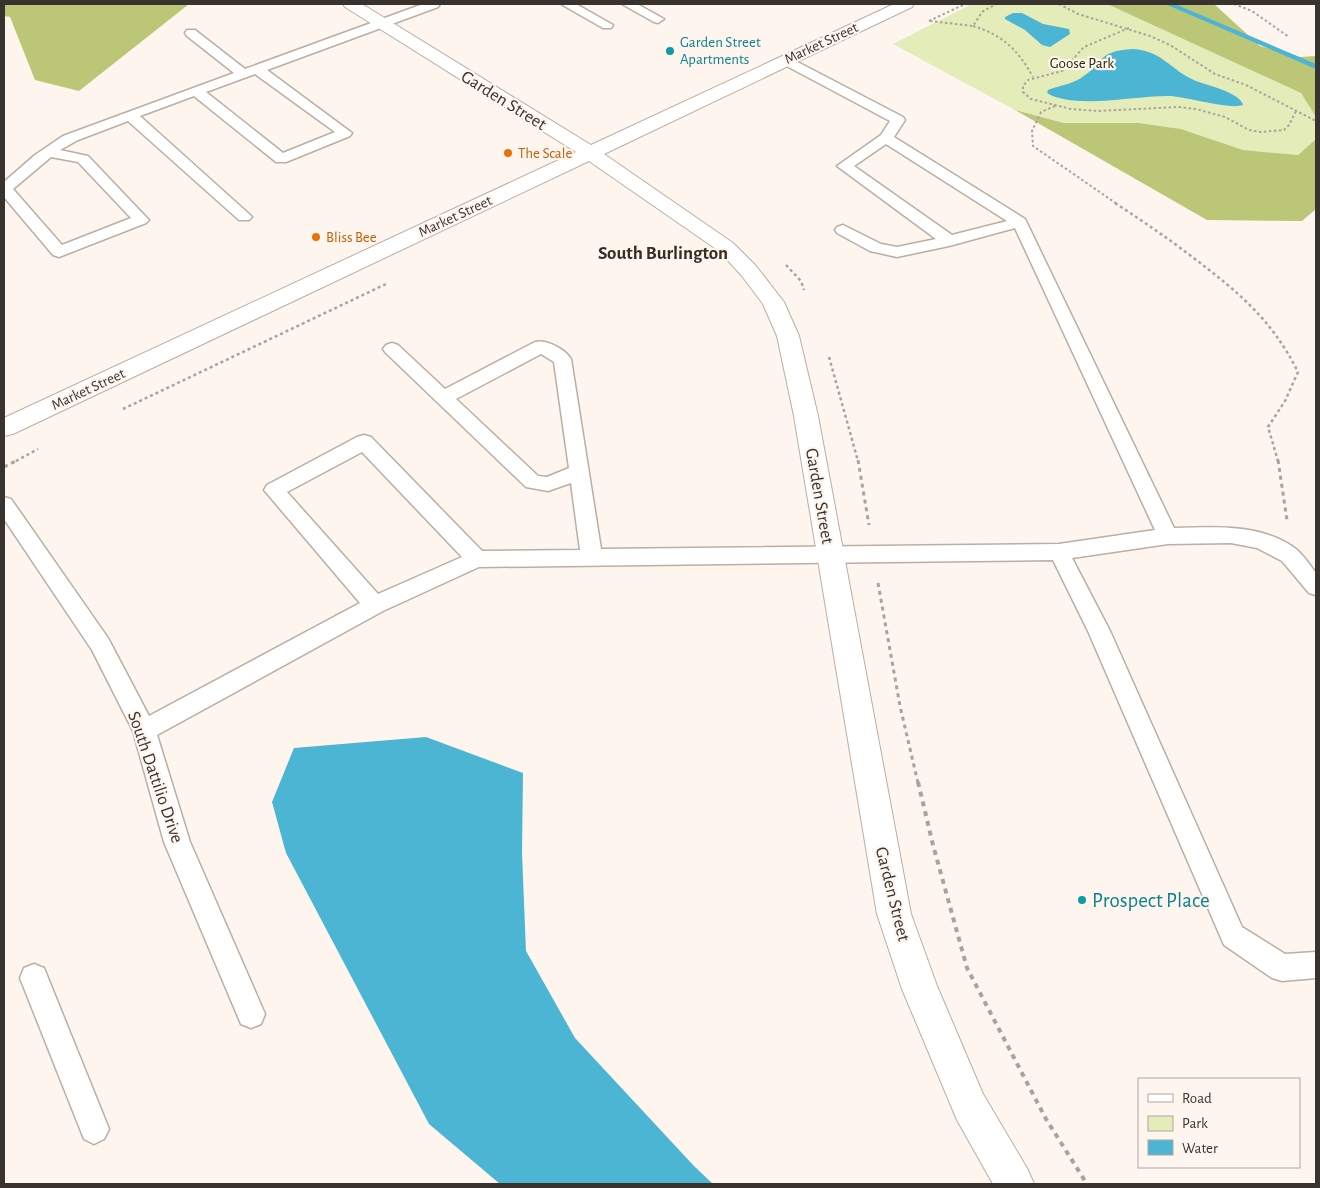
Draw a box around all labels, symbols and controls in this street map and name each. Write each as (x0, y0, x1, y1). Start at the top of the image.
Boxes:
street label: Market Street (782, 20, 861, 67)
place label: Garden Street Apartments (680, 35, 761, 67)
marker: Garden Street Apartments (664, 45, 676, 57)
park label: Goose Park (1050, 56, 1114, 71)
street label: Garden Street (458, 68, 550, 134)
place label: The Scale (518, 146, 572, 161)
marker: The Scale (502, 147, 514, 159)
street label: Market Street (416, 193, 495, 240)
place label: Bliss Bee (326, 230, 377, 245)
marker: Bliss Bee (310, 231, 322, 243)
district label: South Burlington (598, 244, 728, 263)
street label: Market Street (49, 366, 128, 413)
street label: Garden Street (802, 447, 836, 546)
street label: South Dattilio Drive (124, 709, 186, 846)
street label: Garden Street (872, 845, 913, 944)
place label: Prospect Place (1092, 890, 1210, 911)
marker: Prospect Place (1076, 894, 1088, 906)
legend (1138, 1078, 1300, 1168)
text: Road (1182, 1091, 1212, 1106)
text: Park (1182, 1116, 1208, 1131)
text: Water (1182, 1141, 1218, 1156)

